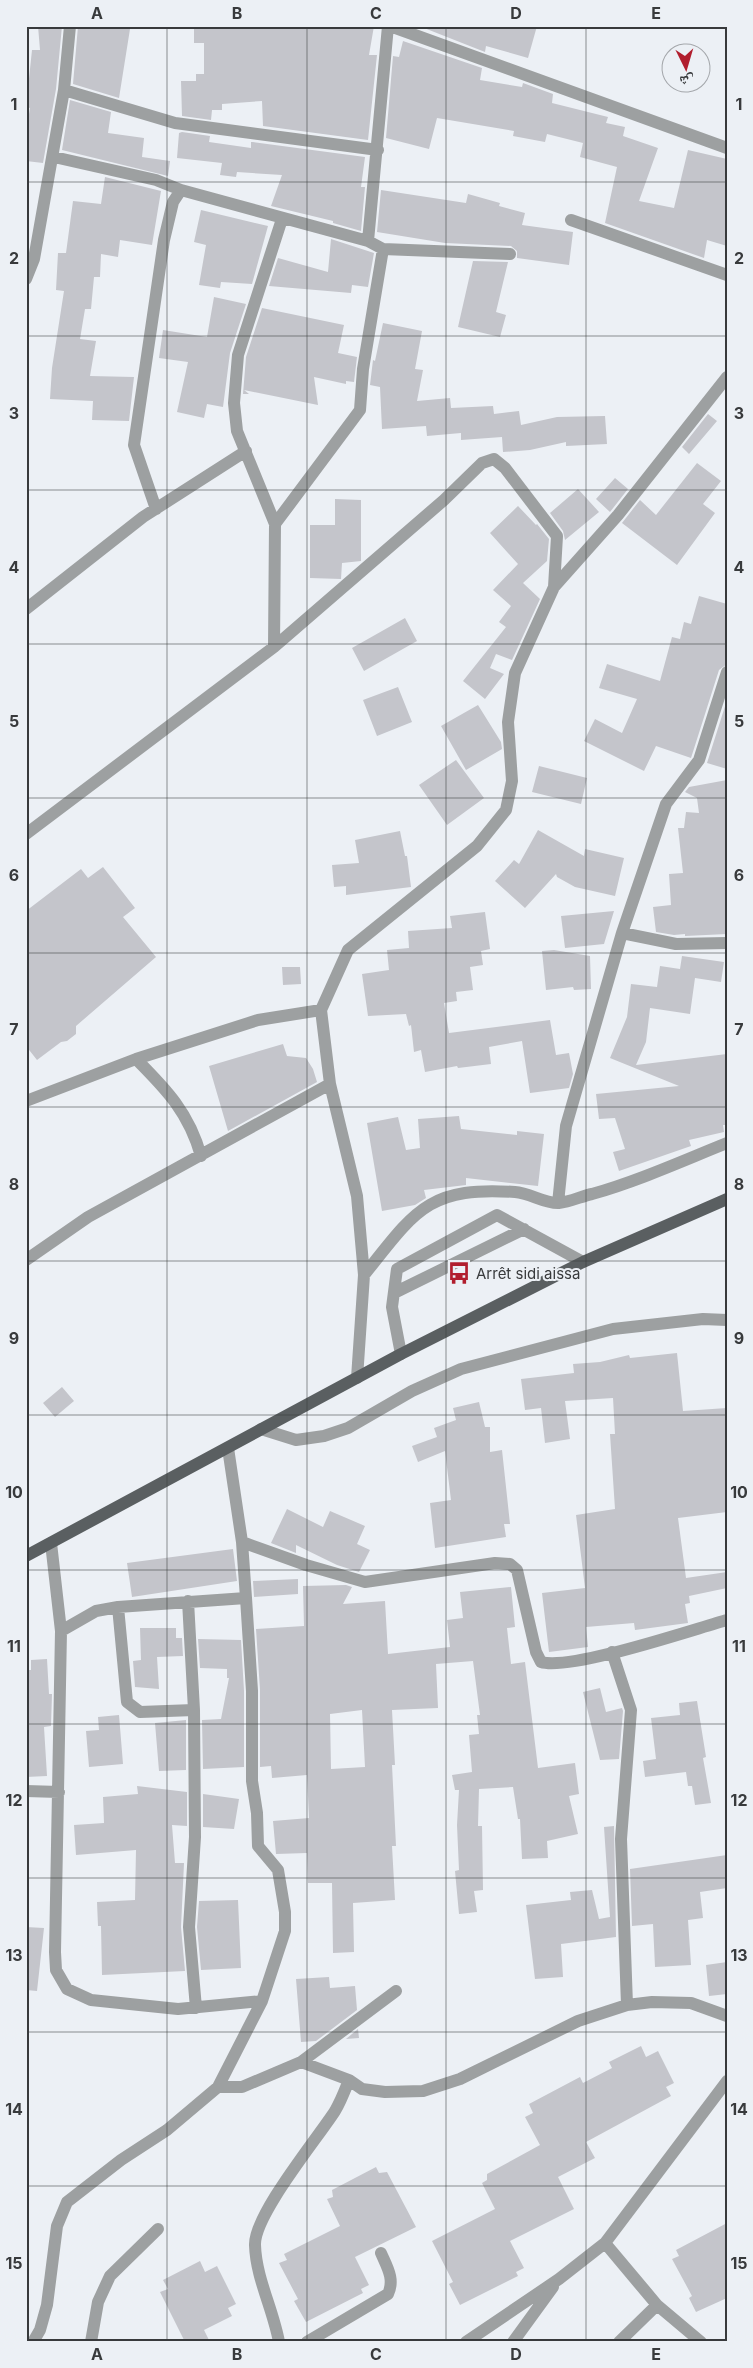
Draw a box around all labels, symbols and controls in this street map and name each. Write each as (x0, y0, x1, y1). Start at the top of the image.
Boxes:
text: A (91, 3, 103, 23)
text: B (232, 3, 242, 23)
text: C (370, 3, 382, 23)
text: D (510, 3, 522, 23)
text: E (651, 3, 661, 23)
north arrow (660, 42, 710, 92)
text: ش (679, 71, 695, 91)
text: 1 (11, 94, 17, 114)
text: 1 (736, 94, 742, 114)
text: 2 (9, 248, 19, 268)
text: 2 (734, 248, 744, 268)
text: 3 (9, 403, 19, 423)
text: 3 (734, 403, 744, 423)
text: 4 (9, 557, 20, 577)
text: 4 (734, 557, 745, 577)
text: 5 (9, 711, 19, 731)
text: 5 (734, 711, 744, 731)
text: 6 (9, 865, 19, 885)
text: 6 (734, 865, 744, 885)
text: 7 (9, 1019, 19, 1039)
text: 7 (734, 1019, 744, 1039)
text: 8 (9, 1174, 19, 1194)
text: 8 (734, 1174, 744, 1194)
bus stop icon: Arrêt sidi aissa (446, 1260, 472, 1286)
place label: Arrêt sidi aissa (476, 1264, 580, 1283)
text: 9 (9, 1328, 19, 1348)
text: 9 (734, 1328, 744, 1348)
text: 10 (5, 1482, 23, 1502)
text: 10 (730, 1482, 748, 1502)
text: 11 (7, 1636, 21, 1656)
text: 11 (732, 1636, 746, 1656)
text: 12 (6, 1790, 22, 1810)
text: 12 (731, 1790, 747, 1810)
text: 13 (5, 1945, 23, 1965)
text: 13 (730, 1945, 748, 1965)
text: 14 (5, 2099, 23, 2119)
text: 14 (730, 2099, 748, 2119)
text: 15 (5, 2253, 23, 2273)
text: 15 (730, 2253, 748, 2273)
text: A (91, 2344, 103, 2364)
text: B (232, 2344, 242, 2364)
text: C (370, 2344, 382, 2364)
text: D (510, 2344, 522, 2364)
text: E (651, 2344, 661, 2364)

